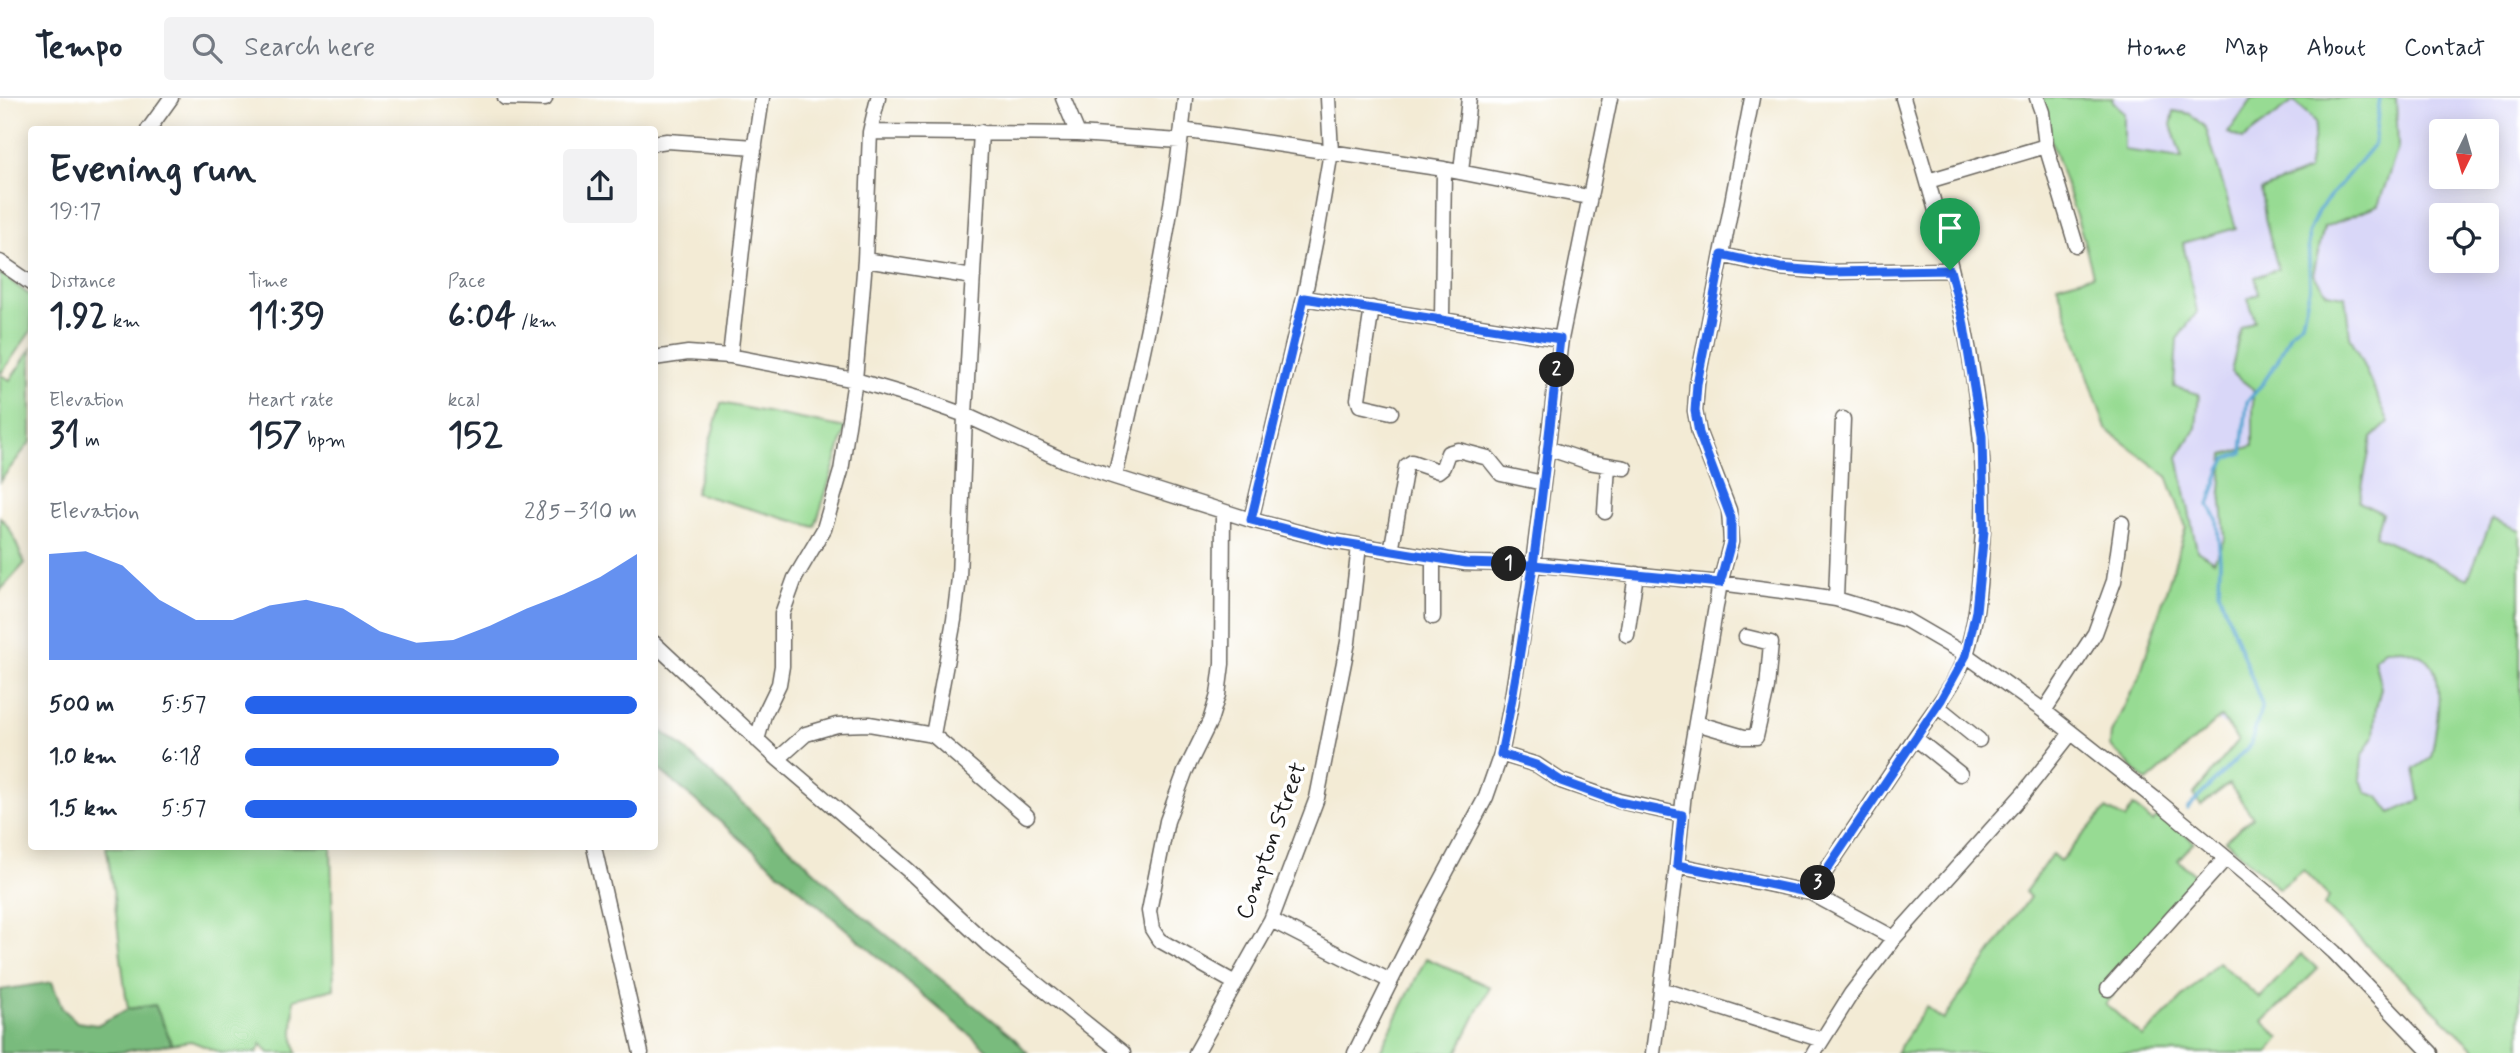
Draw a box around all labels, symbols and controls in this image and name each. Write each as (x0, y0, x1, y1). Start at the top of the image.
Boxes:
search box (164, 17, 654, 80)
text: Tempo (35, 26, 122, 70)
icon: search (188, 29, 226, 67)
text: Search here (244, 31, 375, 65)
text: Home (2127, 33, 2187, 64)
text: Map (2225, 33, 2269, 64)
text: About (2307, 33, 2366, 64)
text: Contact (2404, 33, 2485, 64)
north arrow (2429, 119, 2499, 189)
map controls (2429, 119, 2499, 273)
text: Evening run (49, 146, 256, 195)
button: share (563, 149, 637, 223)
text: 19:17 (49, 197, 101, 227)
pin (1920, 198, 1980, 270)
button: locate (2429, 203, 2499, 273)
icon: arrive (1931, 209, 1969, 247)
text: Distance (49, 269, 116, 294)
text: Time (248, 269, 288, 294)
text: Pace (448, 269, 485, 294)
text: 1.92 (49, 294, 108, 340)
text: 11:39 (248, 294, 325, 340)
text: 6:04 (448, 294, 516, 340)
text: km (108, 309, 140, 334)
text: /km (516, 309, 557, 334)
pin: 2 (1540, 352, 1574, 388)
text: 2 (1552, 357, 1561, 382)
text: Elevation (49, 388, 124, 413)
text: Heart rate (248, 388, 334, 413)
text: kcal (448, 388, 480, 413)
text: 31 (49, 413, 80, 459)
text: 157 (248, 413, 302, 459)
text: 152 (448, 413, 503, 459)
text: m (80, 428, 100, 453)
text: bpm (302, 428, 346, 453)
text: Elevation (49, 497, 140, 527)
text: 285–310 m (524, 497, 637, 527)
pin: 1 (1492, 546, 1526, 582)
text: 1 (1504, 551, 1513, 576)
text: 500 m (49, 690, 114, 720)
text: 5:57 (161, 690, 206, 720)
text: 1.0 km (49, 742, 117, 772)
text: 6:18 (161, 742, 202, 772)
street label: Compton Street (1230, 758, 1314, 924)
text: 1.5 km (49, 794, 118, 824)
text: 5:57 (161, 794, 206, 824)
pin: 3 (1800, 866, 1836, 900)
text: 3 (1813, 870, 1822, 895)

